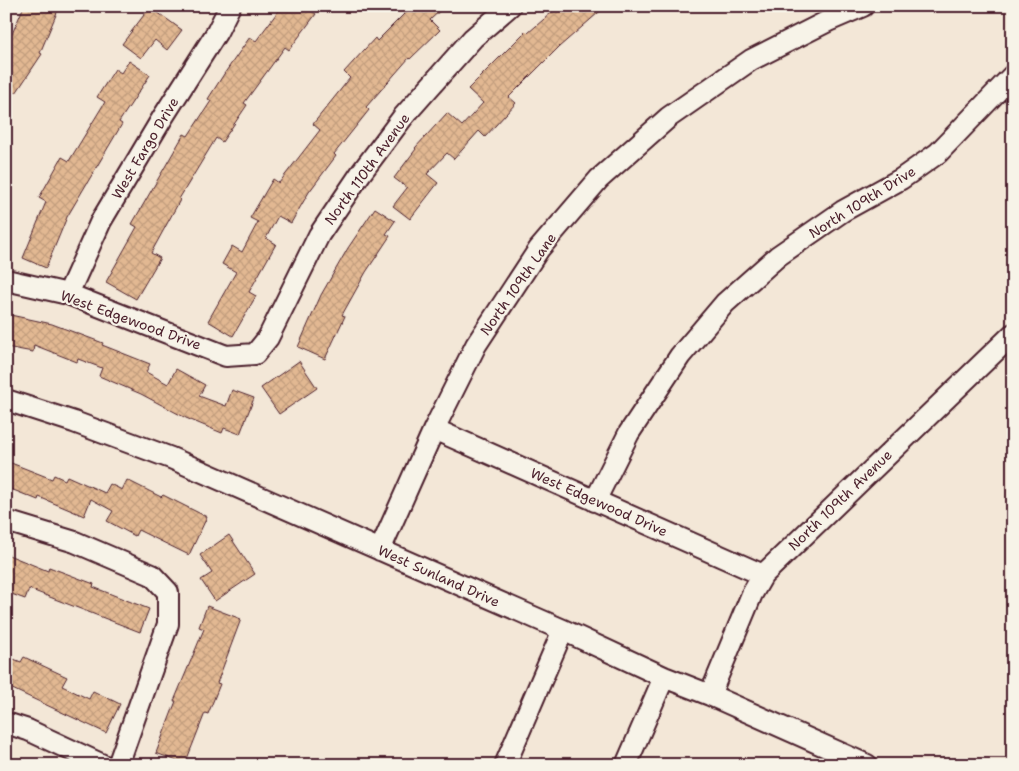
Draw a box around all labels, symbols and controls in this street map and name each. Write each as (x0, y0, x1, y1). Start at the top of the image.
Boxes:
street label: West Fargo Drive (107, 94, 183, 202)
street label: North 110th Avenue (320, 110, 414, 228)
street label: North 109th Drive (805, 162, 919, 242)
street label: North 109th Lane (476, 229, 560, 339)
street label: West Edgewood Drive (58, 286, 204, 354)
street label: North 109th Avenue (784, 446, 896, 554)
street label: West Edgewood Drive (528, 464, 671, 540)
street label: West Sunland Drive (375, 541, 503, 611)

